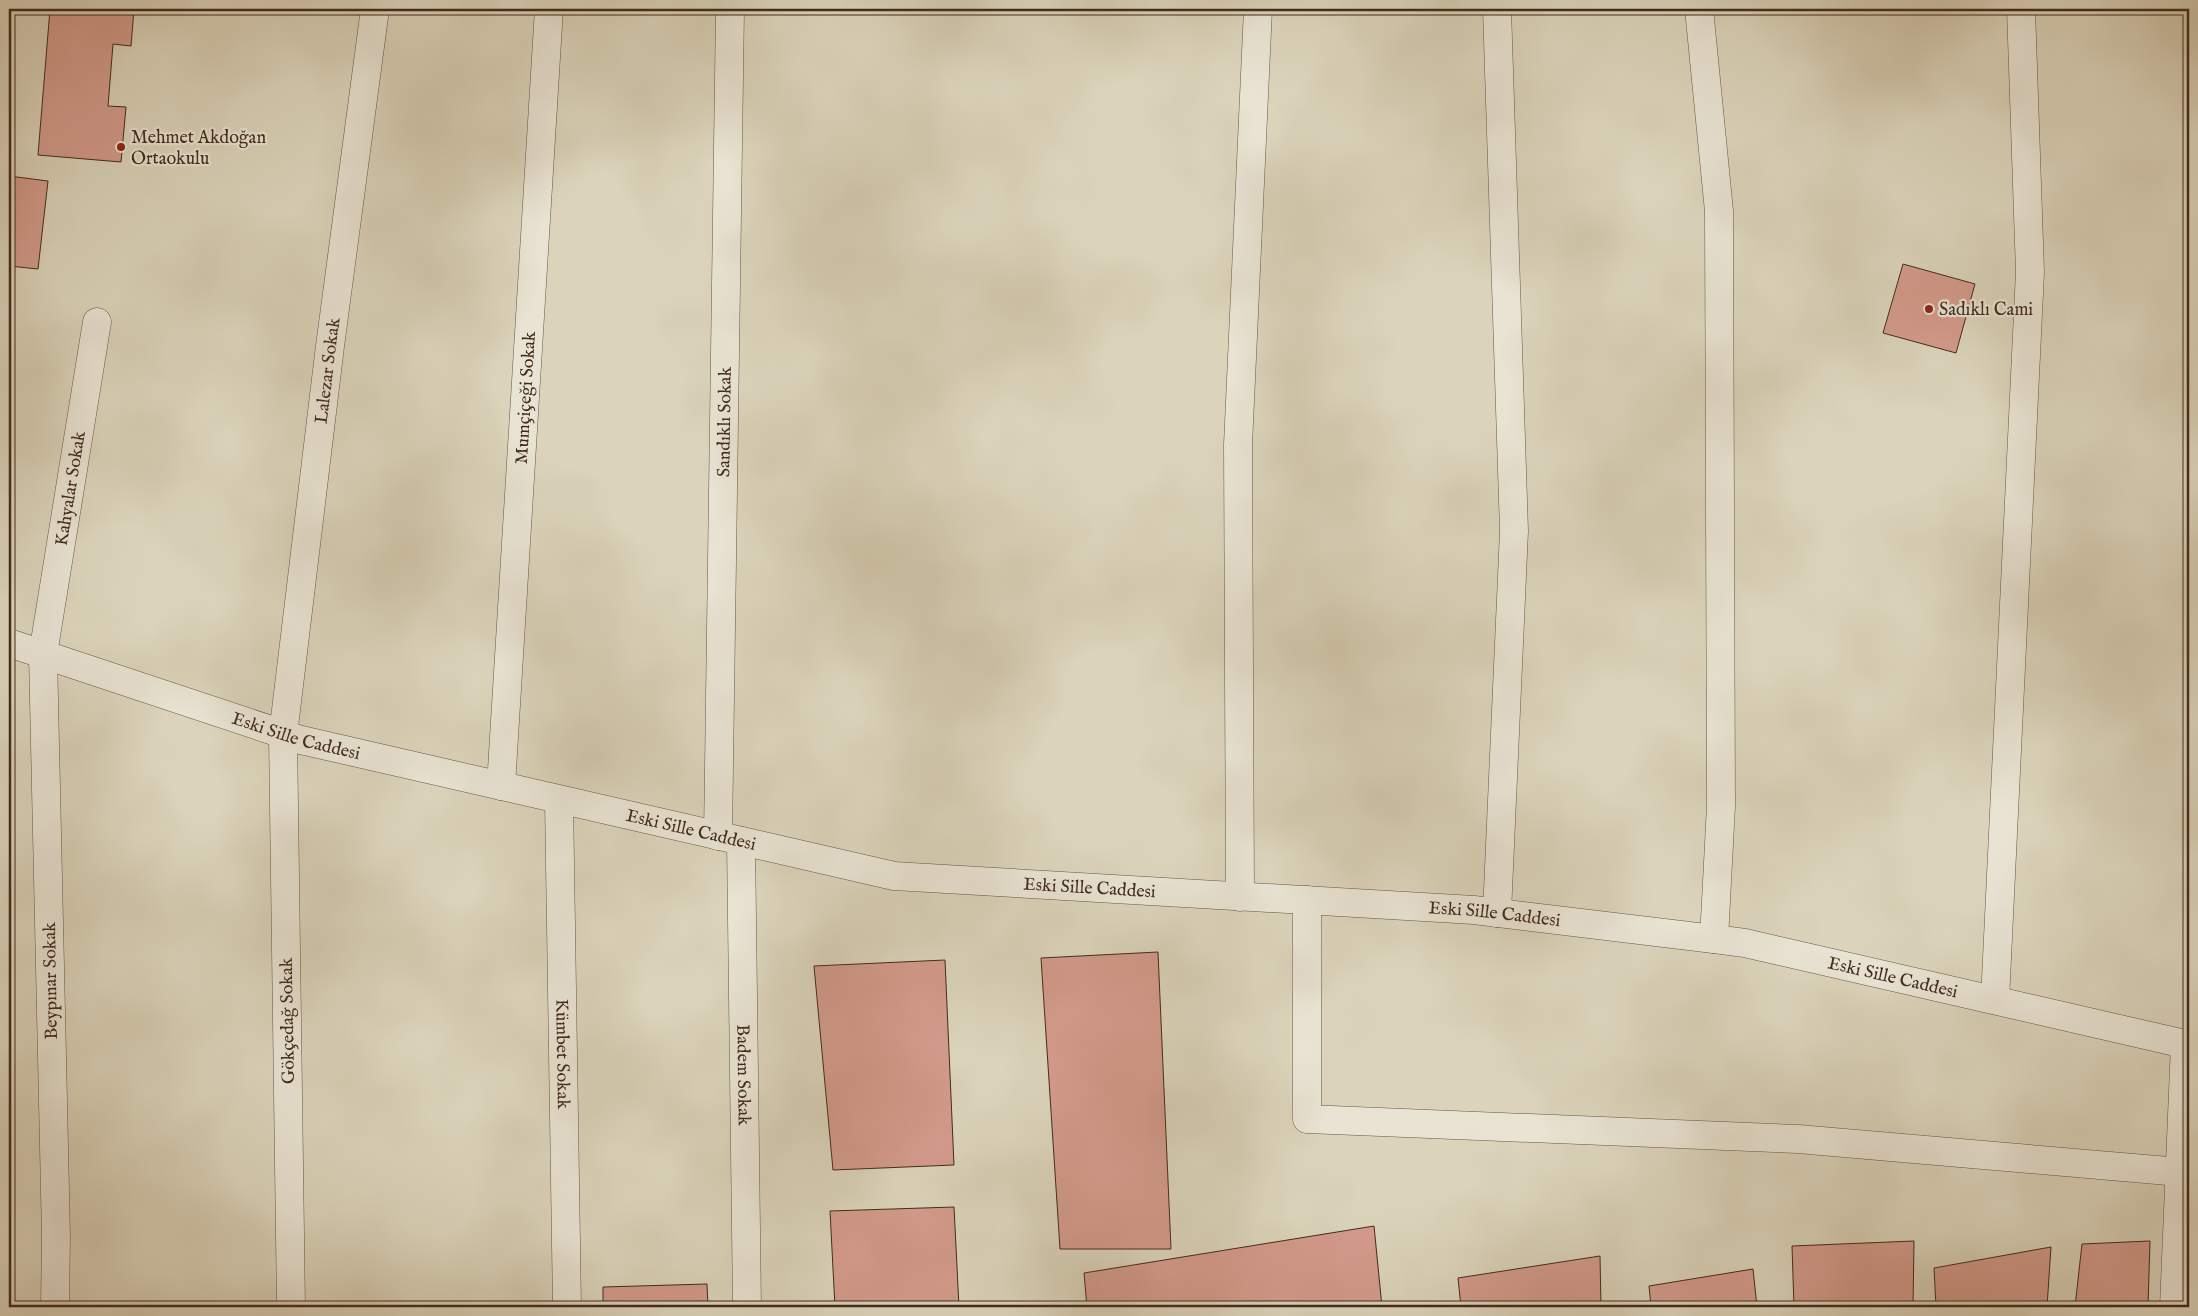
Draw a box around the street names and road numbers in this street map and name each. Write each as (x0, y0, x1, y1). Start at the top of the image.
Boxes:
street label: Lalezar Sokak (311, 316, 347, 425)
street label: Mumçiçeği Sokak (511, 330, 542, 465)
street label: Sandıklı Sokak (713, 366, 738, 477)
street label: Kahyalar Sokak (51, 429, 92, 548)
street label: Eski Sille Caddesi (229, 708, 362, 766)
street label: Eski Sille Caddesi (624, 805, 758, 857)
street label: Eski Sille Caddesi (1023, 874, 1157, 904)
street label: Eski Sille Caddesi (1428, 897, 1562, 933)
street label: Beypınar Sokak (39, 922, 64, 1040)
street label: Eski Sille Caddesi (1826, 952, 1960, 1005)
street label: Gökçedağ Sokak (276, 957, 301, 1084)
street label: Kümbet Sokak (549, 999, 574, 1110)
street label: Badem Sokak (730, 1024, 755, 1126)

